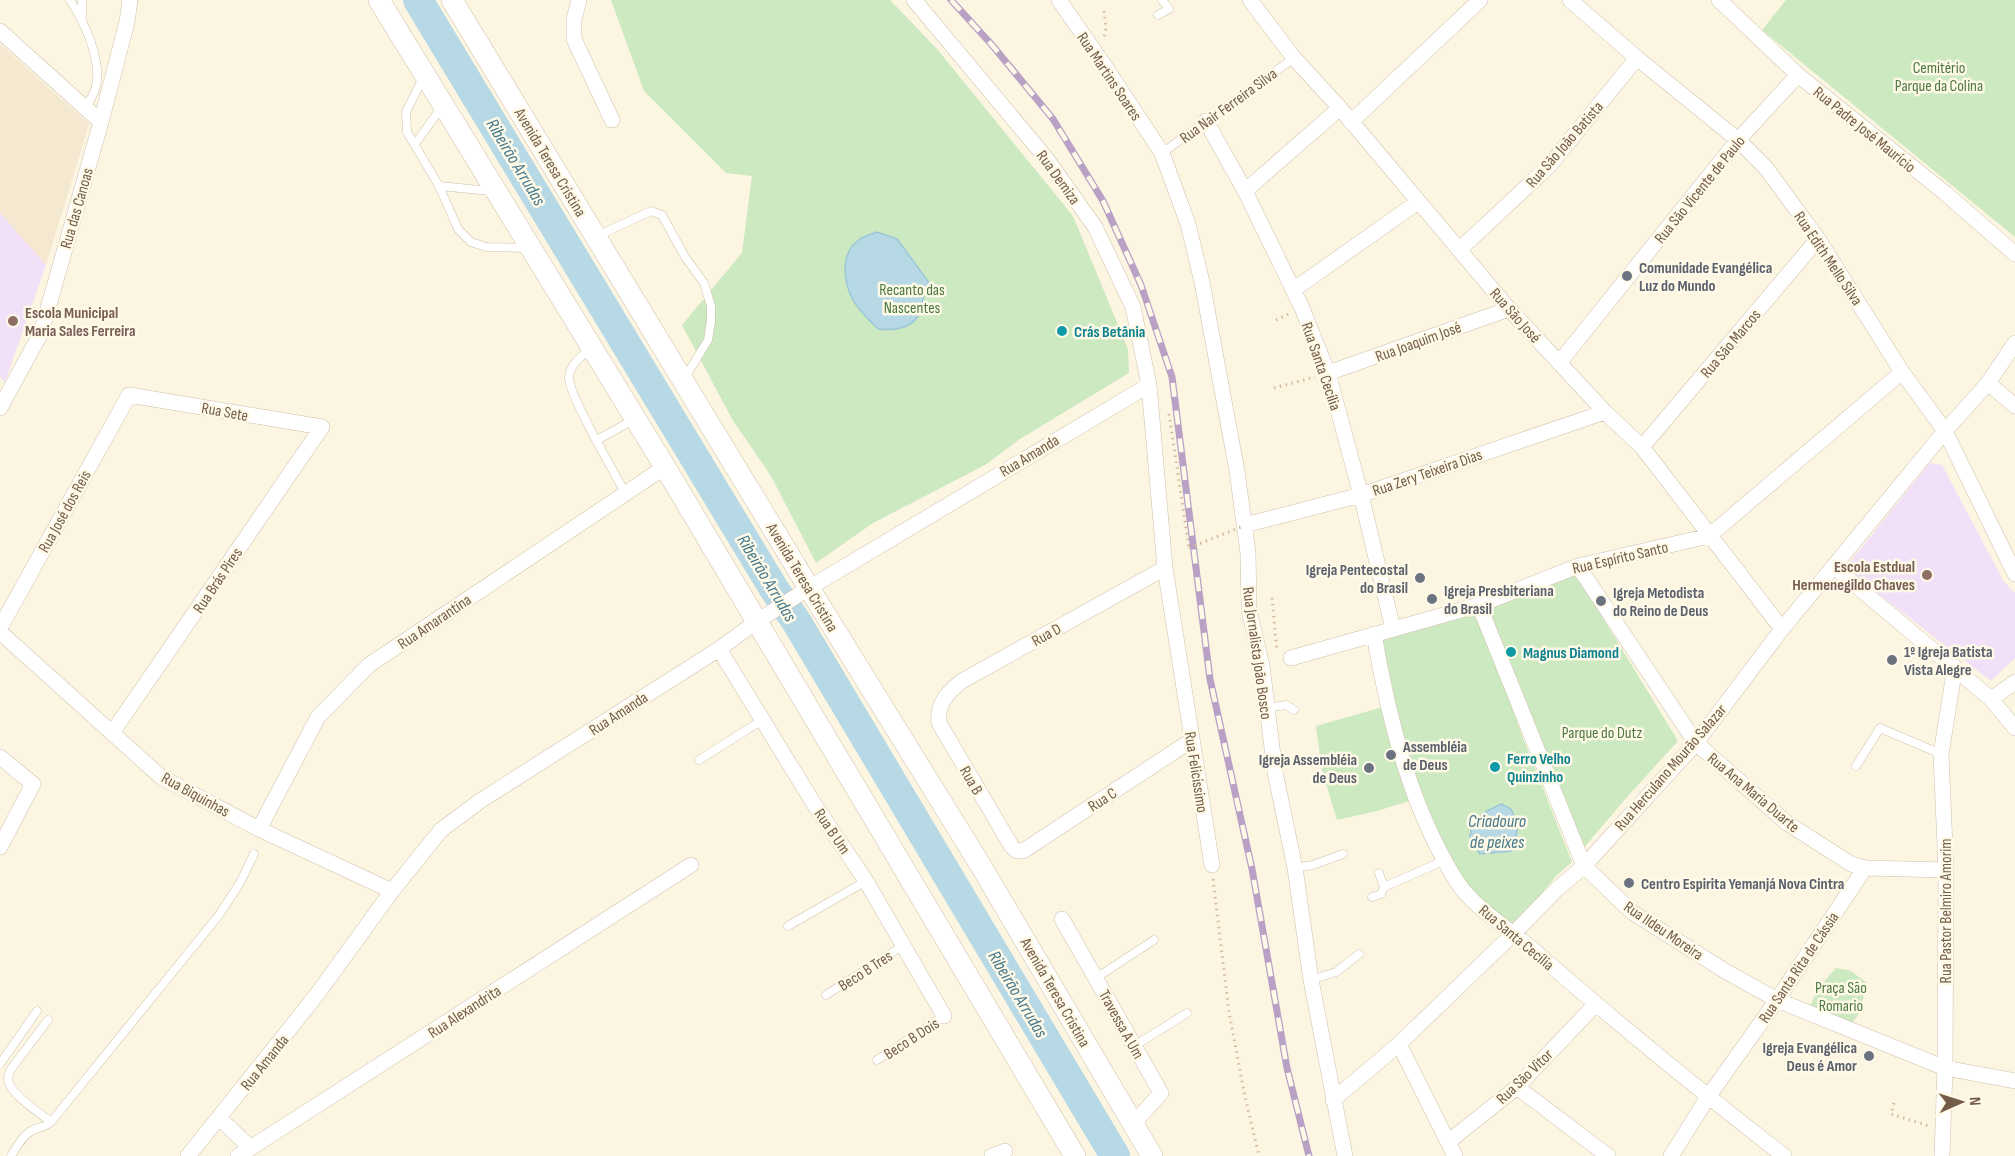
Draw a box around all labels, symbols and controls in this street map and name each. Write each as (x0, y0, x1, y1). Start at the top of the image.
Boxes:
street label: Rua Martins Soares (1072, 29, 1145, 125)
park label: Cemitério Parque da Colina (1895, 59, 1983, 96)
street label: Rua Nair Ferreira Silva (1176, 65, 1281, 148)
street label: Rua Padre José Maurício (1809, 83, 1919, 177)
street label: Rua São João Batista (1522, 98, 1608, 192)
street label: Avenida Teresa Cristina (509, 104, 590, 220)
water label: Ribeirão Arrudas (481, 115, 550, 210)
street label: Rua São Vicente de Paulo (1651, 132, 1749, 248)
street label: Rua Demiza (1032, 147, 1084, 209)
street label: Rua das Canoas (57, 166, 98, 251)
street label: Rua Edith Mello Silva (1789, 208, 1866, 309)
place label: Comunidade Evangélica Luz do Mundo (1639, 259, 1772, 296)
marker: Comunidade Evangélica Luz do Mundo (1620, 269, 1634, 283)
park label: Recanto das Nascentes (879, 281, 945, 318)
street label: Rua São José (1485, 285, 1544, 347)
place label: Escola Municipal Maria Sales Ferreira (25, 304, 136, 341)
street label: Rua São Marcos (1697, 306, 1765, 382)
marker: Escola Municipal Maria Sales Ferreira (6, 314, 20, 328)
street label: Rua Joaquim José (1373, 318, 1464, 367)
street label: Rua Santa Cecília (1297, 320, 1345, 413)
place label: Crás Betânia (1074, 323, 1145, 342)
marker: Crás Betânia (1055, 324, 1069, 338)
street label: Rua Sete (200, 399, 250, 426)
street label: Rua Amanda (997, 431, 1063, 481)
street label: Rua Zery Teixeira Dias (1370, 446, 1485, 501)
street label: Rua José dos Reis (35, 467, 96, 556)
street label: Avenida Teresa Cristina (761, 519, 842, 635)
water label: Ribeirão Arrudas (732, 531, 801, 626)
street label: Rua Espírito Santo (1571, 538, 1670, 579)
street label: Rua Brás Pires (189, 544, 247, 617)
place label: Escola Estdual Hermenegildo Chaves (1792, 558, 1915, 595)
place label: Igreja Pentecostal do Brasil (1306, 561, 1408, 598)
marker: Escola Estdual Hermenegildo Chaves (1920, 568, 1934, 582)
marker: Igreja Pentecostal do Brasil (1413, 571, 1427, 585)
place label: Igreja Presbiteriana do Brasil (1444, 582, 1554, 619)
place label: Igreja Metodista do Reino de Deus (1613, 584, 1708, 621)
street label: Rua Jornalista João Bosco (1238, 586, 1275, 721)
street label: Rua Amarantina (394, 591, 475, 654)
marker: Igreja Presbiteriana do Brasil (1425, 592, 1439, 606)
marker: Igreja Metodista do Reino de Deus (1594, 594, 1608, 608)
street label: Rua D (1029, 620, 1065, 651)
place label: 1º Igreja Batista Vista Alegre (1904, 643, 1993, 680)
place label: Magnus Diamond (1523, 644, 1619, 663)
marker: Magnus Diamond (1504, 645, 1518, 659)
marker: 1º Igreja Batista Vista Alegre (1885, 653, 1899, 667)
street label: Rua Amanda (586, 688, 652, 740)
street label: Rua Herculano Mourão Salazar (1611, 701, 1731, 835)
park label: Parque do Dutz (1562, 724, 1643, 743)
street label: Rua Felicíssimo (1180, 730, 1211, 814)
place label: Assembléia de Deus (1402, 738, 1467, 775)
marker: Assembléia de Deus (1384, 748, 1398, 762)
street label: Rua Ana Maria Duarte (1703, 749, 1803, 837)
place label: Ferro Velho Quinzinho (1507, 750, 1571, 787)
place label: Igreja Assembléia de Deus (1259, 751, 1357, 788)
marker: Ferro Velho Quinzinho (1488, 760, 1502, 774)
marker: Igreja Assembléia de Deus (1362, 761, 1376, 775)
street label: Rua B (955, 763, 986, 798)
street label: Rua Biquinhas (158, 769, 233, 822)
street label: Rua C (1085, 784, 1121, 817)
street label: Rua B Um (810, 806, 854, 858)
water label: Criadouro de peixes (1468, 811, 1527, 853)
street label: Rua Pastor Belmiro Amorim (1937, 839, 1956, 983)
place label: Centro Espirita Yemanjá Nova Cintra (1641, 875, 1844, 894)
marker: Centro Espirita Yemanjá Nova Cintra (1622, 876, 1636, 890)
street label: Rua Ildeu Moreira (1620, 898, 1706, 965)
street label: Rua Santa Cecília (1475, 901, 1557, 975)
street label: Rua Santa Rita de Cássia (1755, 909, 1843, 1027)
street label: Avenida Teresa Cristina (1015, 934, 1094, 1051)
street label: Beco B Tres (835, 947, 897, 996)
water label: Ribeirão Arrudas (983, 947, 1052, 1042)
park label: Praça São Romario (1815, 979, 1867, 1016)
street label: Rua Alexandrita (425, 982, 505, 1043)
street label: Travessa A Um (1094, 987, 1147, 1062)
street label: Beco B Dois (881, 1014, 943, 1064)
street label: Rua Amanda (237, 1031, 293, 1095)
place label: Igreja Evangélica Deus é Amor (1762, 1039, 1857, 1076)
street label: Rua São Vitor (1493, 1045, 1558, 1109)
marker: Igreja Evangélica Deus é Amor (1862, 1049, 1876, 1063)
north arrow (1931, 1072, 1991, 1132)
text: N (1965, 1097, 1984, 1106)

